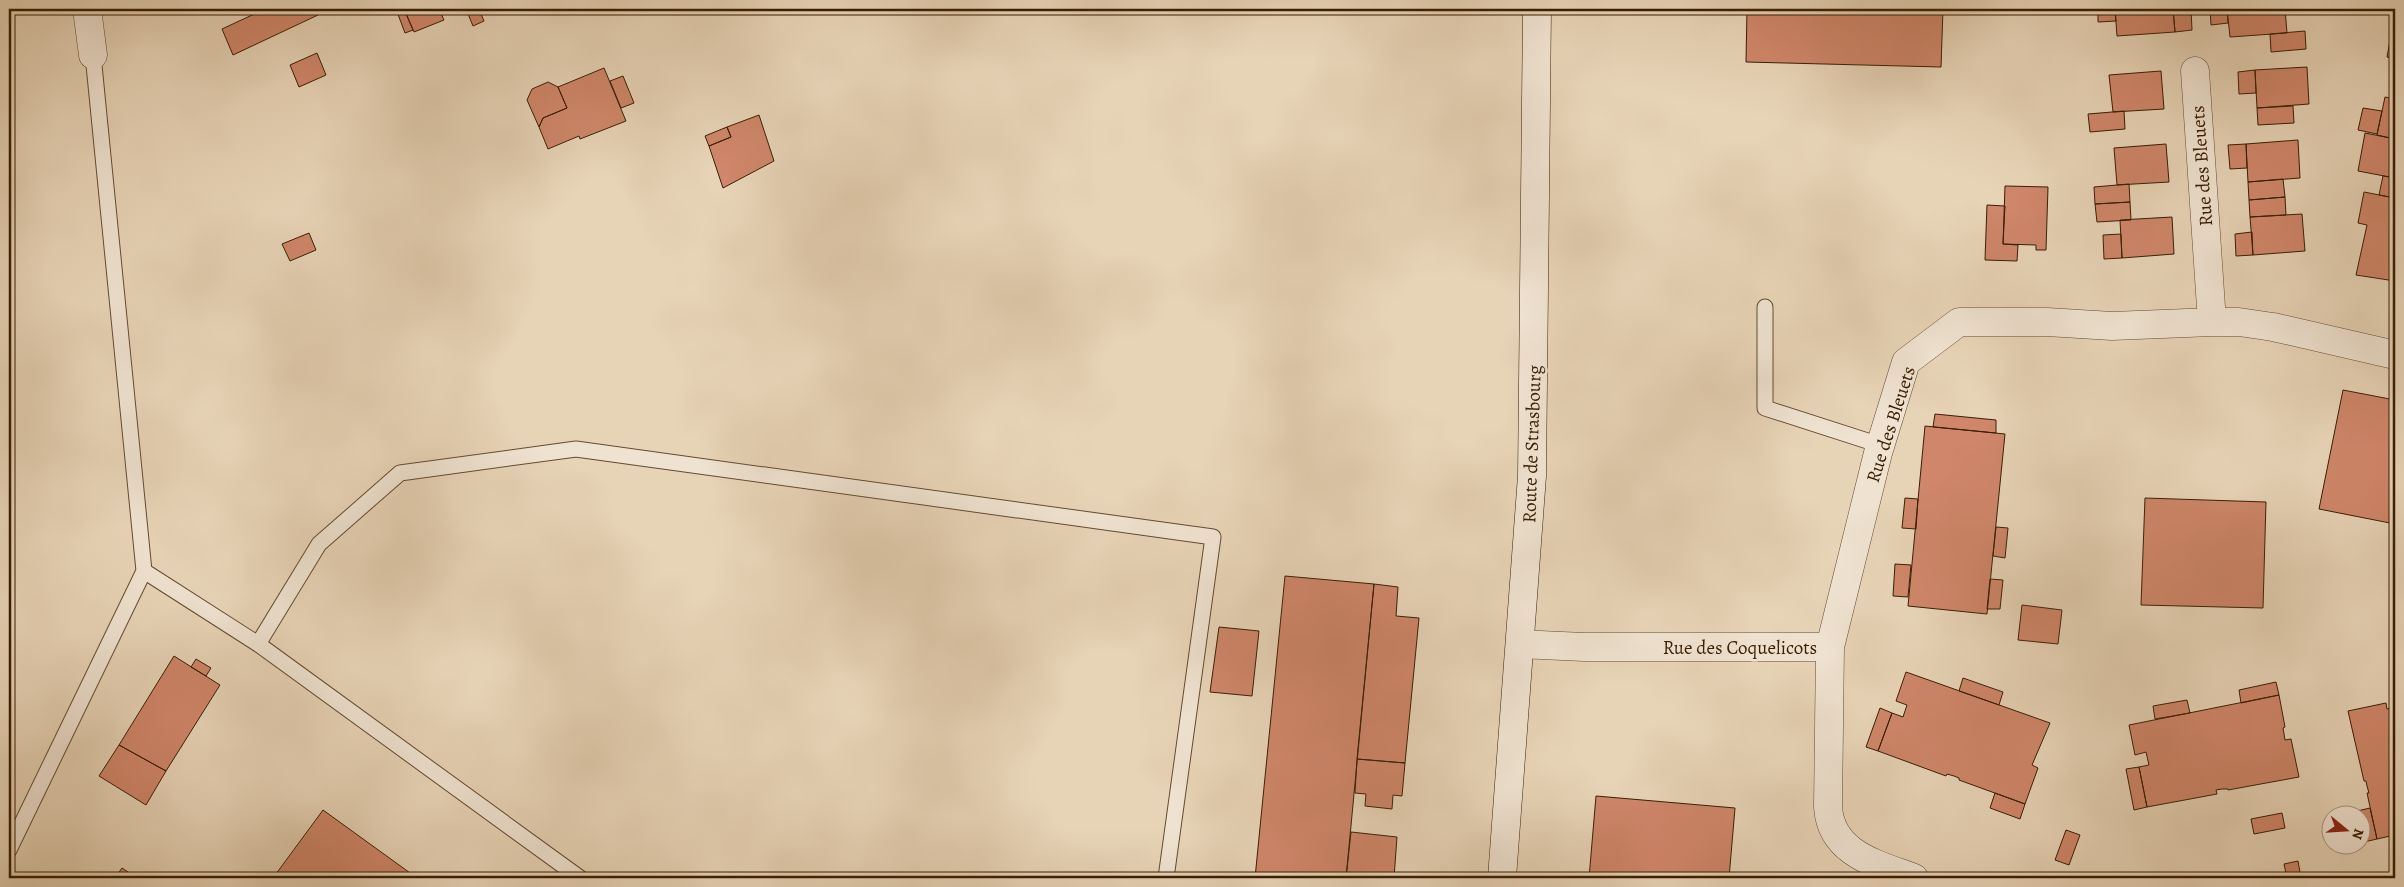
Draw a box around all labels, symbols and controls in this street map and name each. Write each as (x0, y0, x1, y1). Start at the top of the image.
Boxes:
street label: Rue des Bleuets (2185, 105, 2219, 227)
street label: Rue des Bleuets (1860, 363, 1922, 486)
street label: Route de Strasbourg (1516, 364, 1548, 523)
street label: Rue des Coquelicots (1663, 635, 1817, 661)
north arrow (2322, 804, 2372, 854)
text: N (2347, 826, 2368, 842)

